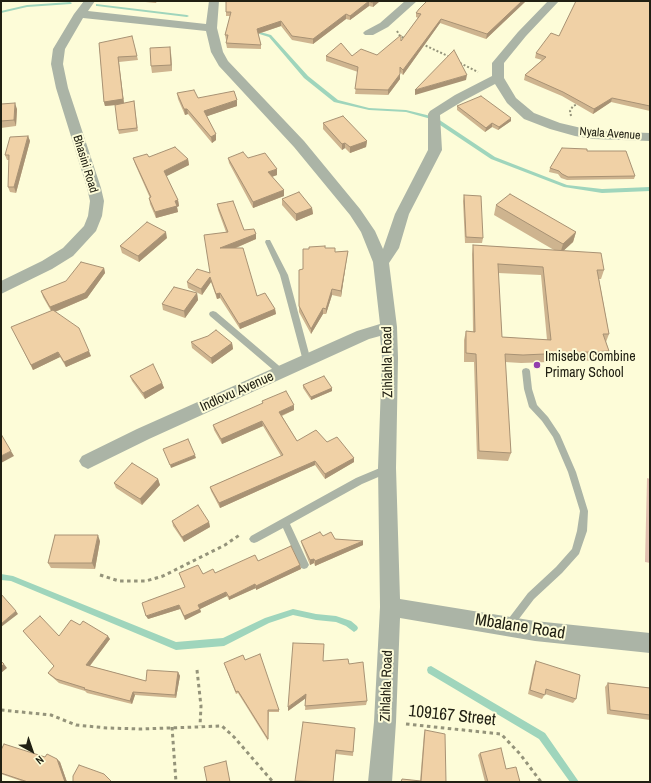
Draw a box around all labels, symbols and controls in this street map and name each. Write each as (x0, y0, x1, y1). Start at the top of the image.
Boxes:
street label: Nyala Avenue (579, 125, 641, 143)
street label: Bhasini Road (69, 133, 101, 195)
street label: Zihlahla Road (379, 326, 397, 398)
place label: Imisebe Combine Primary School (545, 349, 636, 382)
marker: Imisebe Combine Primary School (532, 360, 542, 370)
street label: Indlovu Avenue (198, 368, 276, 416)
street label: Mbalane Road (474, 610, 566, 644)
street label: Zihlahla Road (377, 650, 397, 722)
street label: 109167 Street (407, 701, 497, 731)
north arrow (12, 731, 52, 771)
text: N (33, 753, 47, 768)

